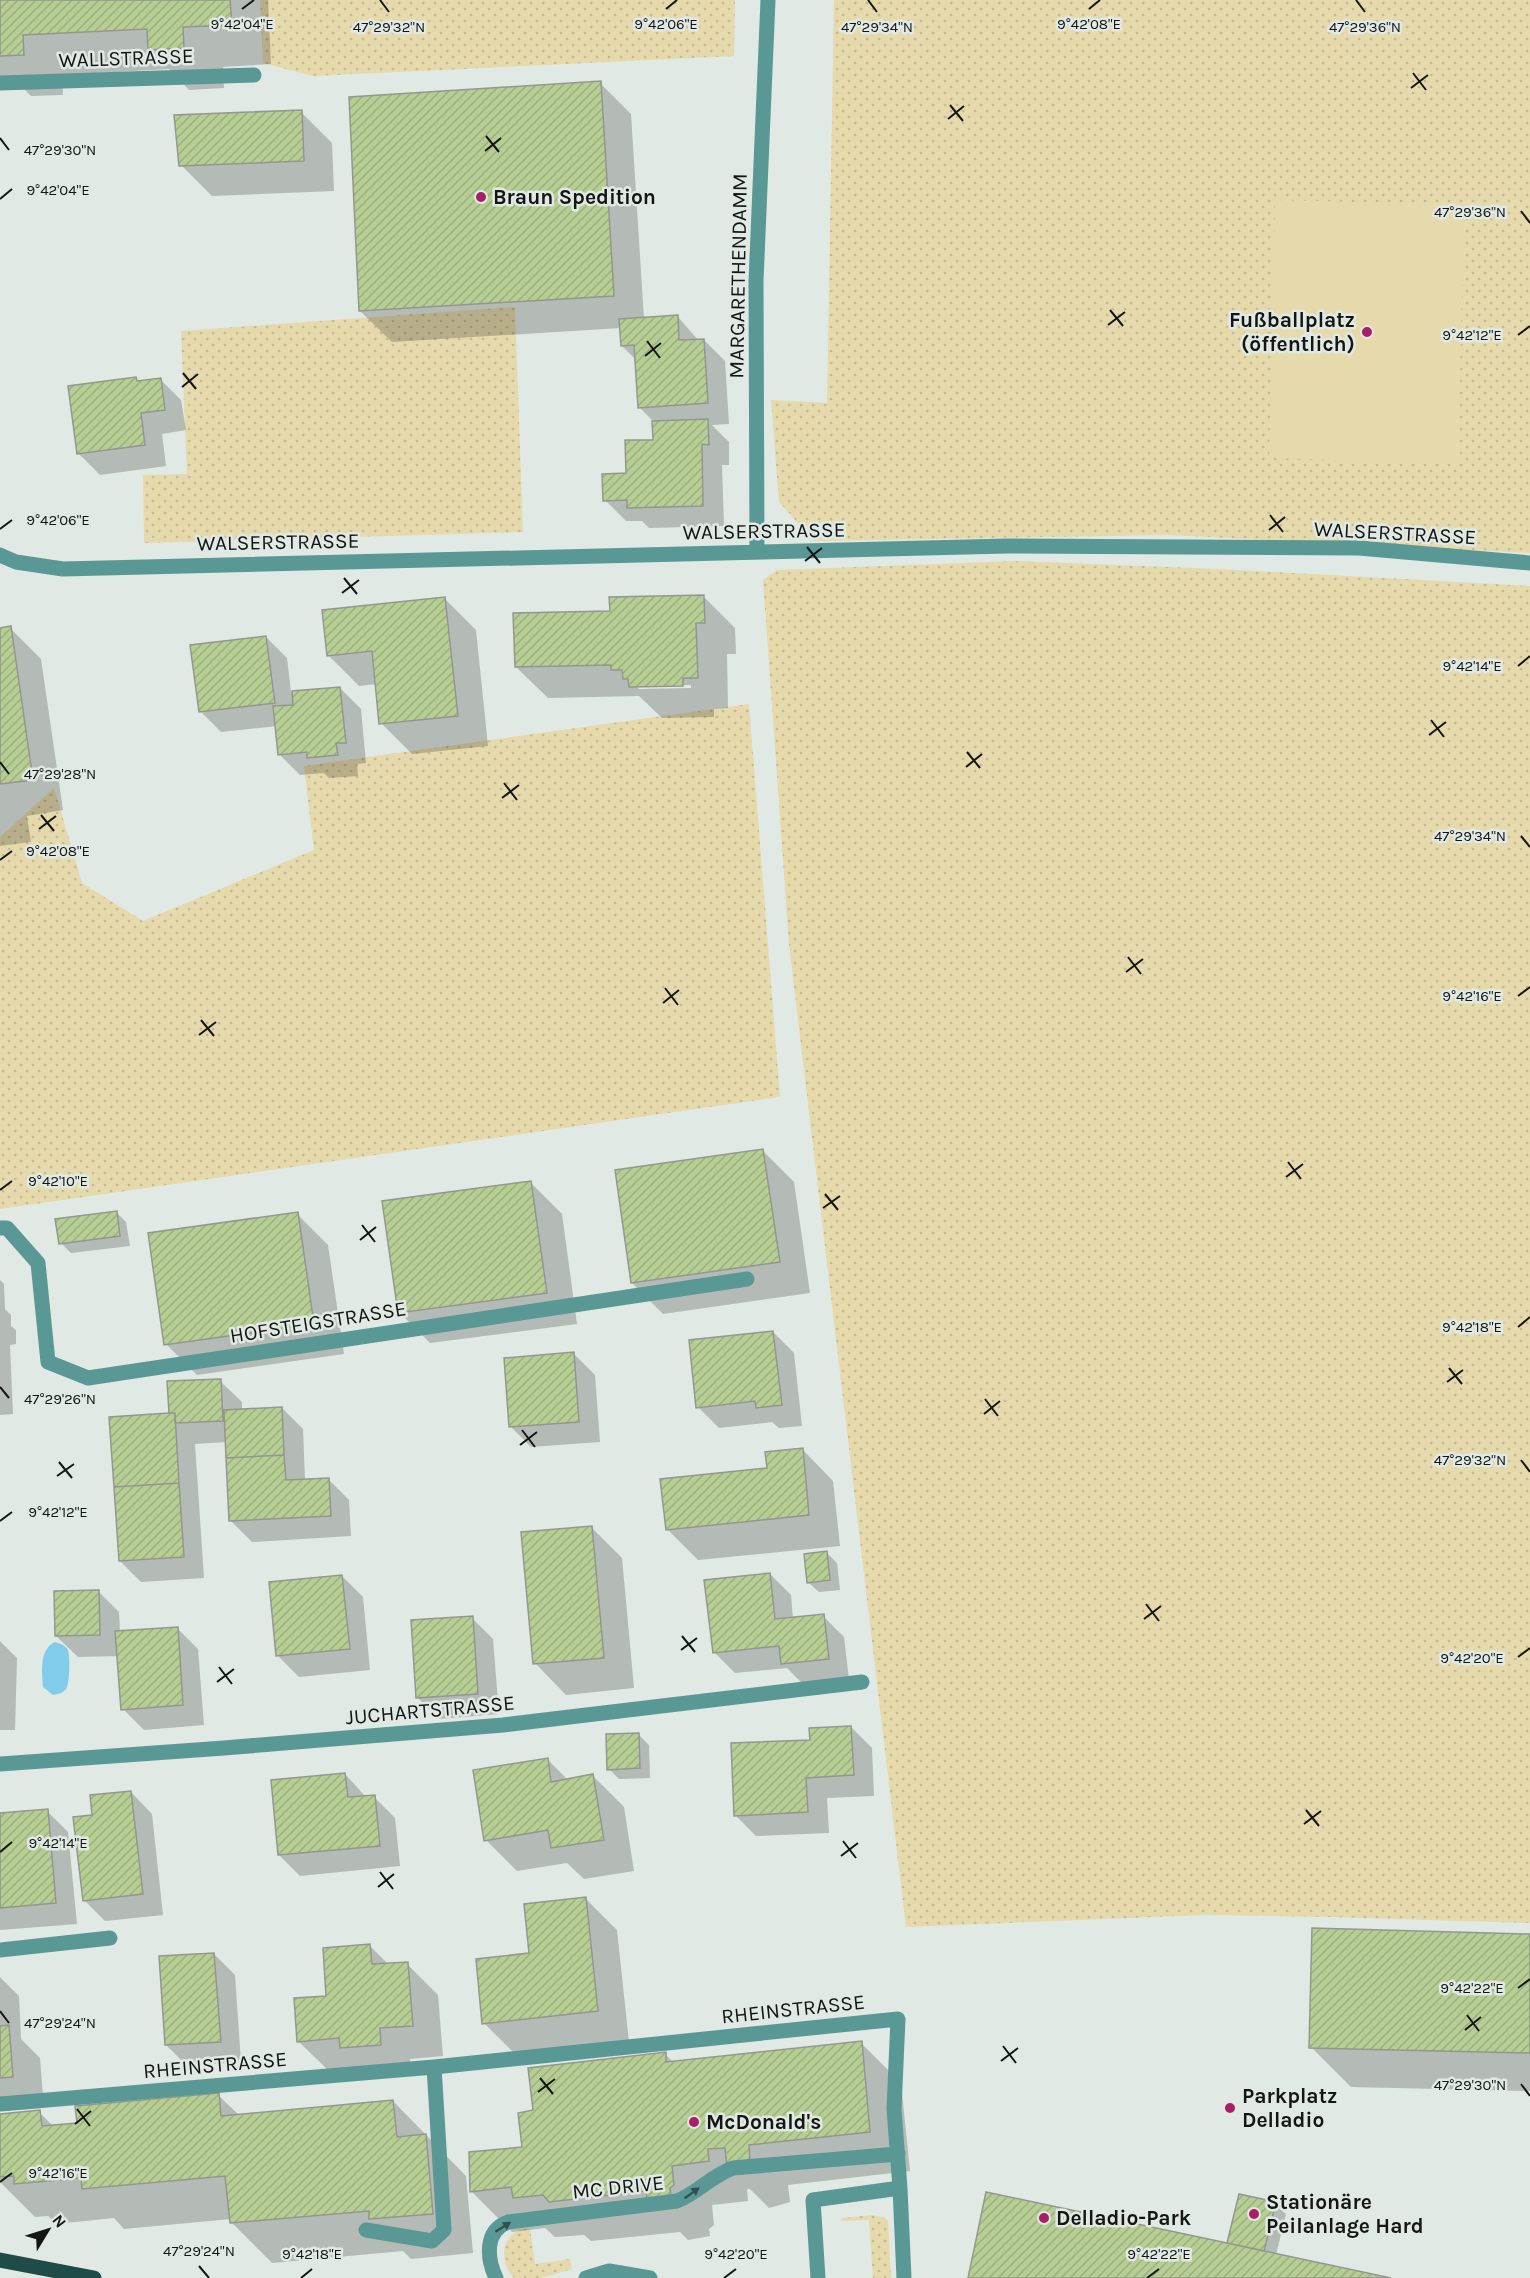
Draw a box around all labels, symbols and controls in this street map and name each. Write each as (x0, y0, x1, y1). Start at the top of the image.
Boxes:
text: 9°42'04"E (210, 15, 274, 33)
text: 9°42'06"E (634, 15, 698, 33)
text: 9°42'08"E (1057, 15, 1121, 33)
text: 47°29'32"N (353, 18, 425, 36)
text: 47°29'34"N (841, 18, 913, 36)
text: 47°29'36"N (1329, 18, 1401, 36)
street label: WALLSTRASSE (58, 44, 194, 72)
text: 47°29'30"N (24, 141, 96, 159)
street label: MARGARETHENDAMM (724, 173, 752, 379)
text: 9°42'04"E (26, 181, 90, 199)
place label: Braun Spedition (493, 185, 656, 209)
marker: Braun Spedition (474, 190, 488, 204)
text: 47°29'36"N (1434, 203, 1506, 221)
place label: Fußballplatz (öffentlich) (1229, 308, 1355, 356)
marker: Fußballplatz (öffentlich) (1360, 325, 1374, 339)
text: 9°42'12"E (1442, 326, 1502, 344)
text: 9°42'06"E (26, 511, 90, 529)
street label: WALSERSTRASSE (1313, 517, 1477, 549)
street label: WALSERSTRASSE (682, 518, 846, 544)
street label: WALSERSTRASSE (196, 529, 360, 555)
text: 9°42'14"E (1442, 657, 1502, 675)
text: 47°29'28"N (24, 765, 96, 783)
text: 47°29'34"N (1434, 827, 1506, 845)
text: 9°42'08"E (26, 842, 90, 860)
text: 9°42'16"E (1442, 987, 1502, 1005)
text: 9°42'10"E (28, 1172, 88, 1190)
street label: HOFSTEIGSTRASSE (228, 1296, 408, 1348)
text: 9°42'18"E (1442, 1318, 1502, 1336)
text: 47°29'26"N (24, 1390, 96, 1408)
text: 47°29'32"N (1434, 1451, 1506, 1469)
text: 9°42'12"E (28, 1503, 88, 1521)
text: 9°42'20"E (1440, 1649, 1504, 1667)
street label: JUCHARTSTRASSE (344, 1691, 516, 1729)
text: 9°42'14"E (28, 1834, 88, 1852)
text: 9°42'22"E (1440, 1979, 1504, 1997)
street label: RHEINSTRASSE (720, 1990, 866, 2028)
text: 47°29'24"N (24, 2014, 96, 2032)
street label: RHEINSTRASSE (142, 2047, 288, 2083)
text: 47°29'30"N (1434, 2076, 1506, 2094)
place label: Parkplatz Delladio (1242, 2084, 1337, 2132)
marker: Parkplatz Delladio (1223, 2101, 1237, 2115)
place label: McDonald's (706, 2110, 821, 2134)
marker: McDonald's (687, 2115, 701, 2129)
text: 9°42'16"E (28, 2164, 88, 2182)
street label: MC DRIVE (571, 2170, 665, 2204)
one-way arrow (684, 2187, 700, 2199)
place label: Stationäre Peilanlage Hard (1266, 2190, 1424, 2238)
north arrow (18, 2200, 78, 2260)
place label: Delladio-Park (1056, 2206, 1192, 2230)
marker: Stationäre Peilanlage Hard (1247, 2207, 1261, 2221)
text: N (48, 2211, 70, 2231)
marker: Delladio-Park (1037, 2211, 1051, 2225)
one-way arrow (494, 2222, 511, 2233)
text: 47°29'24"N (163, 2242, 235, 2260)
text: 9°42'18"E (282, 2245, 342, 2263)
text: 9°42'20"E (704, 2245, 768, 2263)
text: 9°42'22"E (1127, 2245, 1191, 2263)

